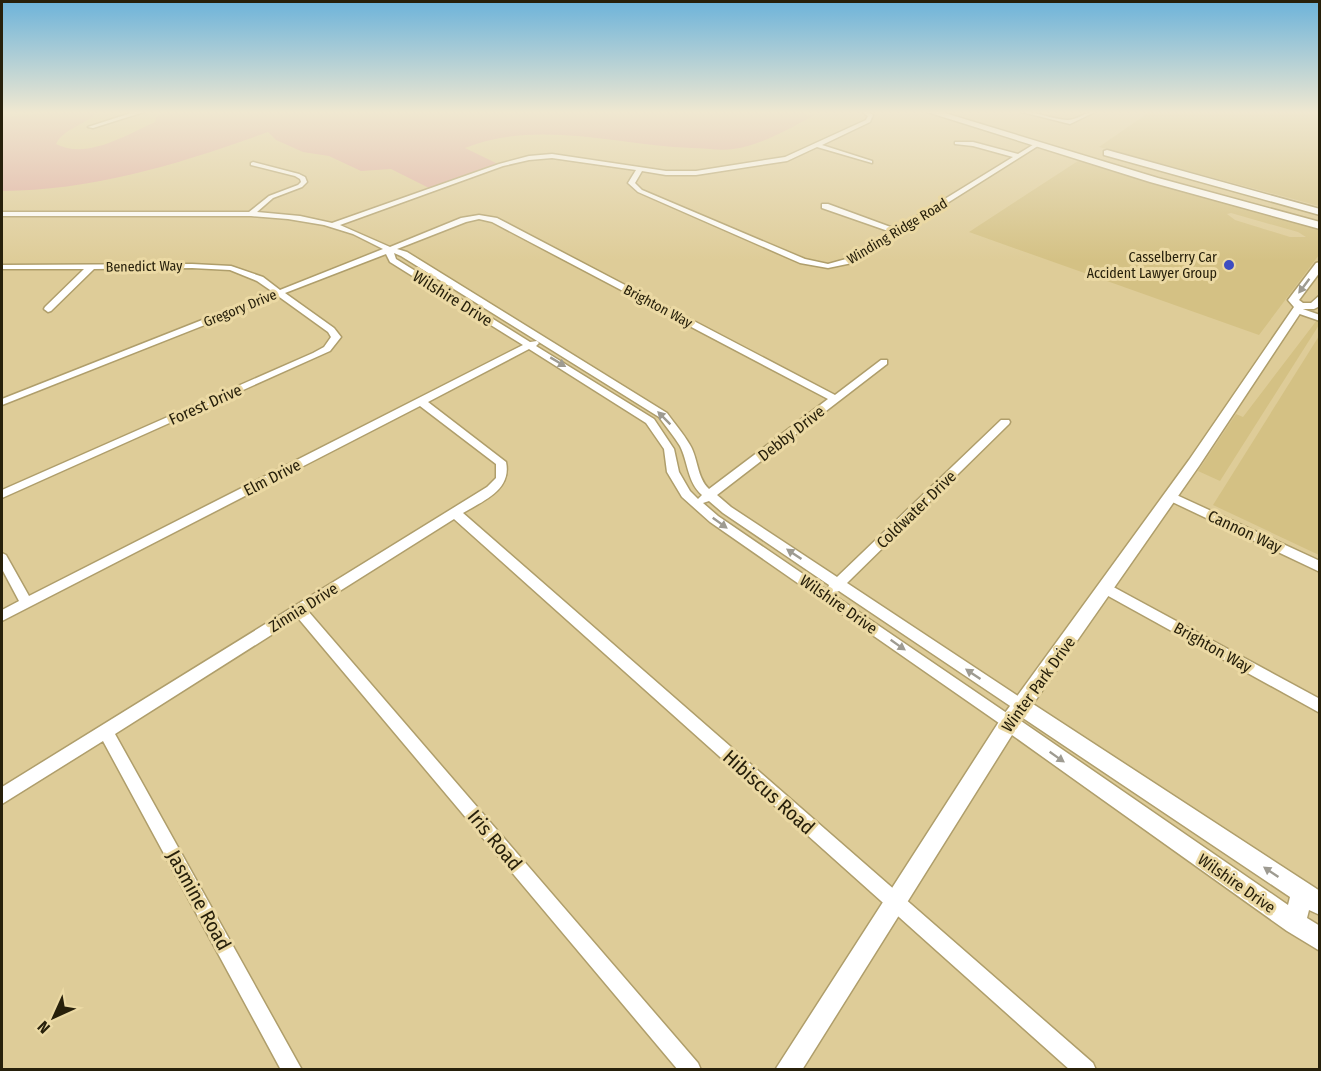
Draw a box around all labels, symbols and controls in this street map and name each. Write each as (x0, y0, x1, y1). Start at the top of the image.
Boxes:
street label: Winding Ridge Road (844, 195, 950, 268)
place label: Casselberry Car Accident Lawyer Group (1087, 249, 1217, 282)
street label: Benedict Way (105, 257, 183, 276)
marker: Casselberry Car Accident Lawyer Group (1222, 258, 1236, 272)
street label: Wilshire Drive (409, 266, 496, 330)
one-way arrow (1298, 279, 1310, 294)
street label: Brighton Way (620, 281, 696, 332)
street label: Gregory Drive (201, 286, 279, 331)
one-way arrow (550, 357, 566, 368)
street label: Forest Drive (166, 380, 245, 429)
street label: Debby Drive (754, 402, 828, 465)
one-way arrow (657, 410, 671, 425)
street label: Elm Drive (240, 455, 304, 500)
street label: Coldwater Drive (873, 467, 960, 552)
street label: Cannon Way (1205, 506, 1286, 557)
one-way arrow (712, 517, 728, 529)
one-way arrow (785, 549, 802, 560)
street label: Wilshire Drive (796, 571, 881, 638)
street label: Zinnia Drive (265, 579, 341, 636)
street label: Brighton Way (1170, 618, 1256, 677)
street label: Winter Park Drive (998, 633, 1079, 735)
one-way arrow (890, 639, 906, 651)
one-way arrow (965, 669, 982, 680)
street label: Hibiscus Road (718, 745, 820, 839)
one-way arrow (1048, 751, 1064, 763)
street label: Iris Road (463, 805, 527, 875)
street label: Jasmine Road (162, 846, 236, 954)
street label: Wilshire Drive (1194, 850, 1279, 917)
one-way arrow (1263, 867, 1279, 878)
north arrow (24, 987, 84, 1047)
text: N (34, 1017, 54, 1037)

